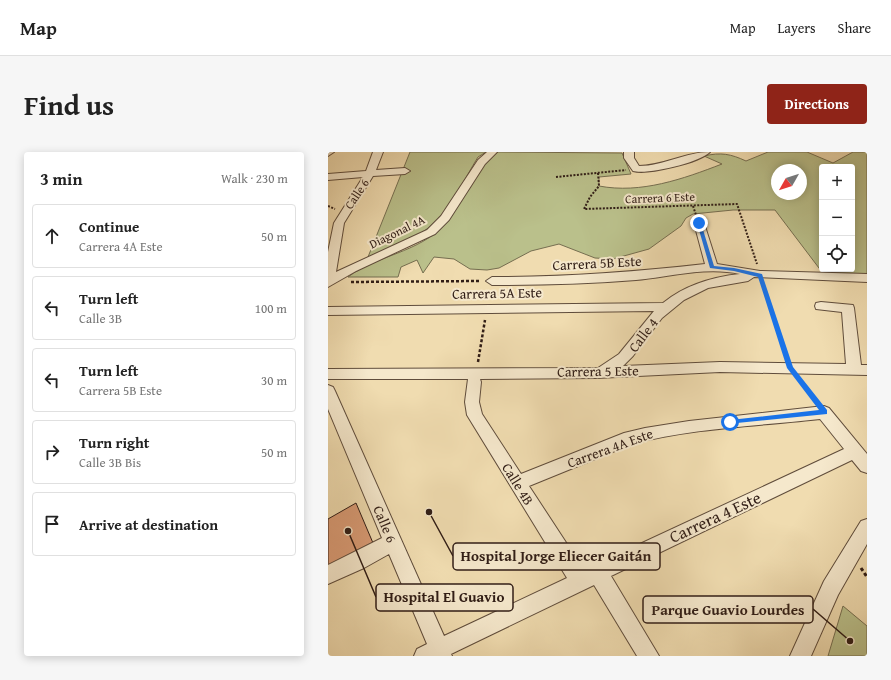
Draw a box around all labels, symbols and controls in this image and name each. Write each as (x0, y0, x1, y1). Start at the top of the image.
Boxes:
text: Map (20, 14, 57, 42)
text: Map (730, 18, 756, 38)
text: Layers (778, 18, 816, 38)
text: Share (838, 18, 871, 38)
text: Find us (24, 84, 114, 125)
button: Directions (767, 84, 867, 124)
north arrow (771, 164, 807, 200)
map controls (819, 164, 855, 272)
button: + (819, 164, 855, 200)
text: 3 min (40, 166, 82, 191)
text: Walk · 230 m (221, 169, 288, 188)
street label: Calle 6 (340, 175, 373, 212)
street label: Carrera 6 Este (625, 188, 696, 207)
button: − (819, 200, 855, 236)
street label: Diagonal 4A (366, 210, 428, 252)
route end (690, 214, 708, 232)
text: Continue (79, 216, 140, 237)
icon: ahead (41, 225, 63, 247)
text: 50 m (261, 227, 287, 246)
button: locate (819, 236, 855, 272)
text: Carrera 4A Este (79, 237, 163, 256)
street label: Carrera 5B Este (552, 251, 643, 275)
street label: Carrera 5A Este (452, 282, 543, 304)
text: Turn left (79, 288, 138, 309)
icon: left (41, 297, 63, 319)
text: 100 m (255, 299, 287, 318)
text: Calle 3B (79, 309, 122, 328)
street label: Calle 4 (623, 313, 663, 356)
text: Turn left (79, 360, 138, 381)
street label: Carrera 5 Este (557, 360, 639, 382)
icon: left (41, 369, 63, 391)
text: 30 m (261, 371, 287, 390)
text: Carrera 5B Este (79, 381, 162, 400)
route start (721, 413, 739, 431)
street label: Carrera 4A Este (564, 423, 656, 473)
text: Turn right (79, 432, 150, 453)
icon: right (41, 441, 63, 463)
text: 50 m (261, 443, 287, 462)
text: Calle 3B Bis (79, 453, 141, 472)
street label: Calle 4B (497, 459, 539, 509)
street label: Carrera 4 Este (665, 484, 765, 549)
street label: Calle 6 (368, 502, 402, 546)
icon: arrive (41, 513, 63, 535)
text: Arrive at destination (79, 514, 218, 535)
callout: Hospital Jorge Eliecer Gaitán (453, 543, 660, 570)
text: Hospital Jorge Eliecer Gaitán (461, 545, 652, 566)
callout: Hospital El Guavio (376, 584, 513, 611)
text: Hospital El Guavio (384, 586, 504, 607)
callout: Parque Guavio Lourdes (643, 596, 813, 623)
text: Parque Guavio Lourdes (651, 599, 805, 620)

